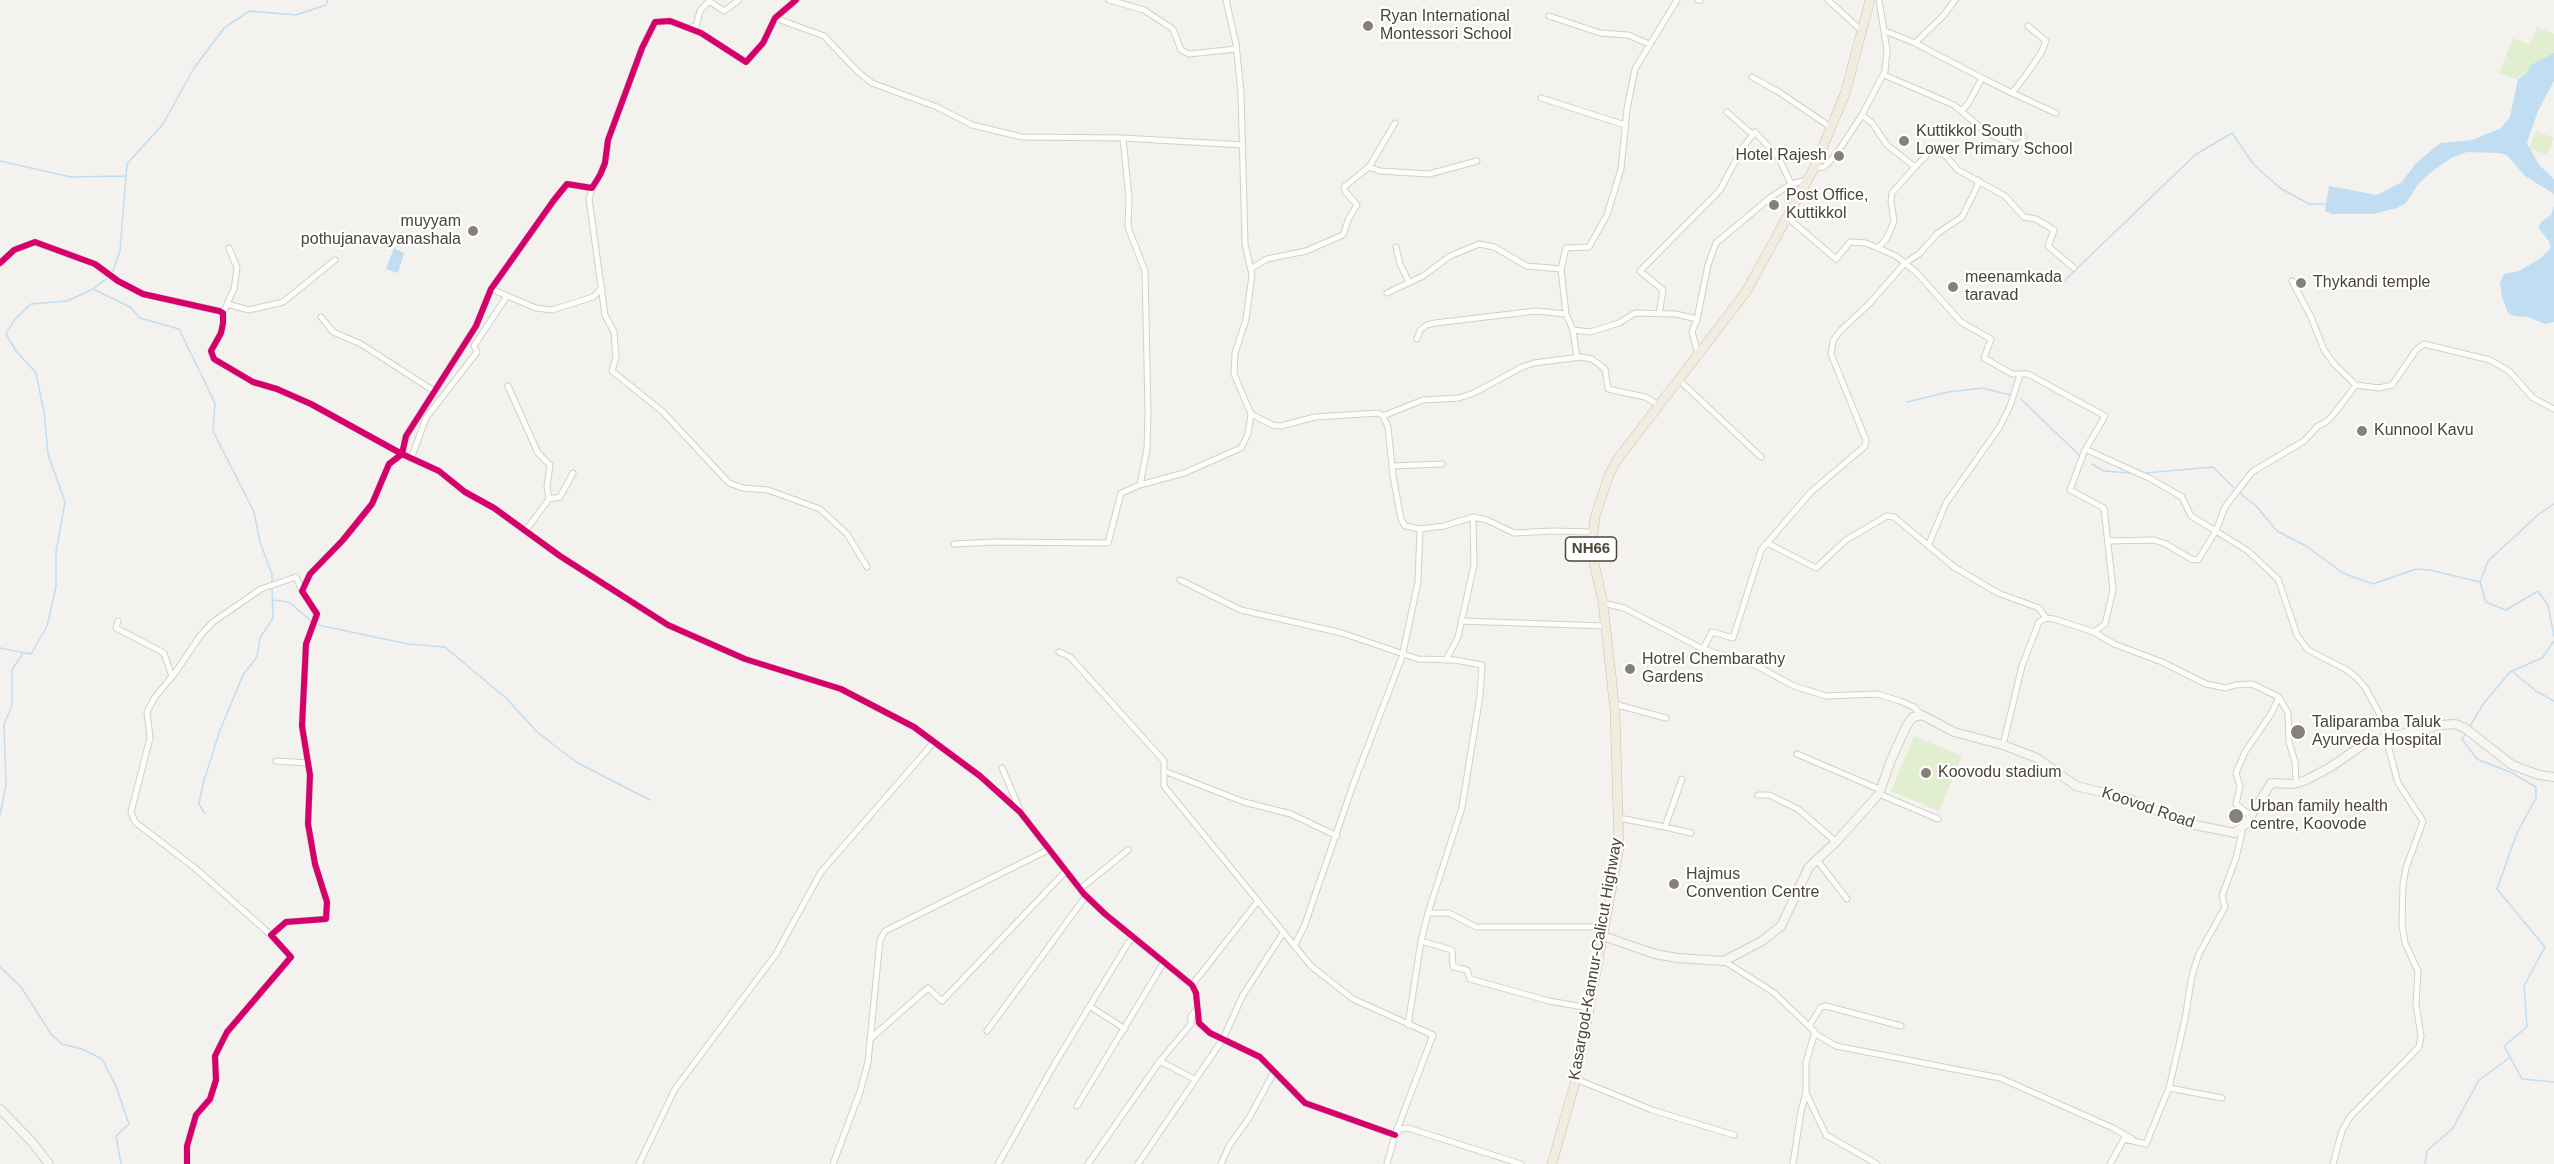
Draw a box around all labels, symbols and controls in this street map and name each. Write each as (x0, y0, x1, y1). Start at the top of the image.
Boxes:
place label: Ryan International Montessori School (1380, 7, 1512, 45)
marker: Ryan International Montessori School (1361, 19, 1375, 33)
place label: Kuttikkol South Lower Primary School (1916, 122, 2072, 160)
marker: Kuttikkol South Lower Primary School (1897, 134, 1911, 148)
place label: Hotel Rajesh (1735, 146, 1827, 166)
marker: Hotel Rajesh (1832, 149, 1846, 163)
place label: Post Office, Kuttikkol (1786, 186, 1868, 224)
marker: Post Office, Kuttikkol (1767, 198, 1781, 212)
place label: muyyam pothujanavayanashala (301, 212, 461, 250)
marker: muyyam pothujanavayanashala (466, 224, 480, 238)
place label: meenamkada taravad (1965, 268, 2062, 306)
place label: Thykandi temple (2313, 273, 2430, 293)
marker: Thykandi temple (2294, 276, 2308, 290)
marker: meenamkada taravad (1946, 280, 1960, 294)
place label: Kunnool Kavu (2374, 421, 2474, 441)
marker: Kunnool Kavu (2355, 424, 2369, 438)
road number: NH66 (1566, 537, 1616, 561)
place label: Hotrel Chembarathy Gardens (1642, 650, 1785, 688)
marker: Hotrel Chembarathy Gardens (1623, 662, 1637, 676)
place label: Taliparamba Taluk Ayurveda Hospital (2312, 713, 2442, 751)
marker: Taliparamba Taluk Ayurveda Hospital (2289, 723, 2307, 741)
place label: Koovodu stadium (1938, 763, 2062, 783)
marker: Koovodu stadium (1919, 766, 1933, 780)
street label: Koovod Road (2099, 783, 2197, 833)
place label: Urban family health centre, Koovode (2250, 797, 2388, 835)
marker: Urban family health centre, Koovode (2227, 807, 2245, 825)
street label: Kasargod-Kannur-Calicut Highway (1565, 836, 1627, 1082)
place label: Hajmus Convention Centre (1686, 865, 1819, 903)
marker: Hajmus Convention Centre (1667, 877, 1681, 891)

